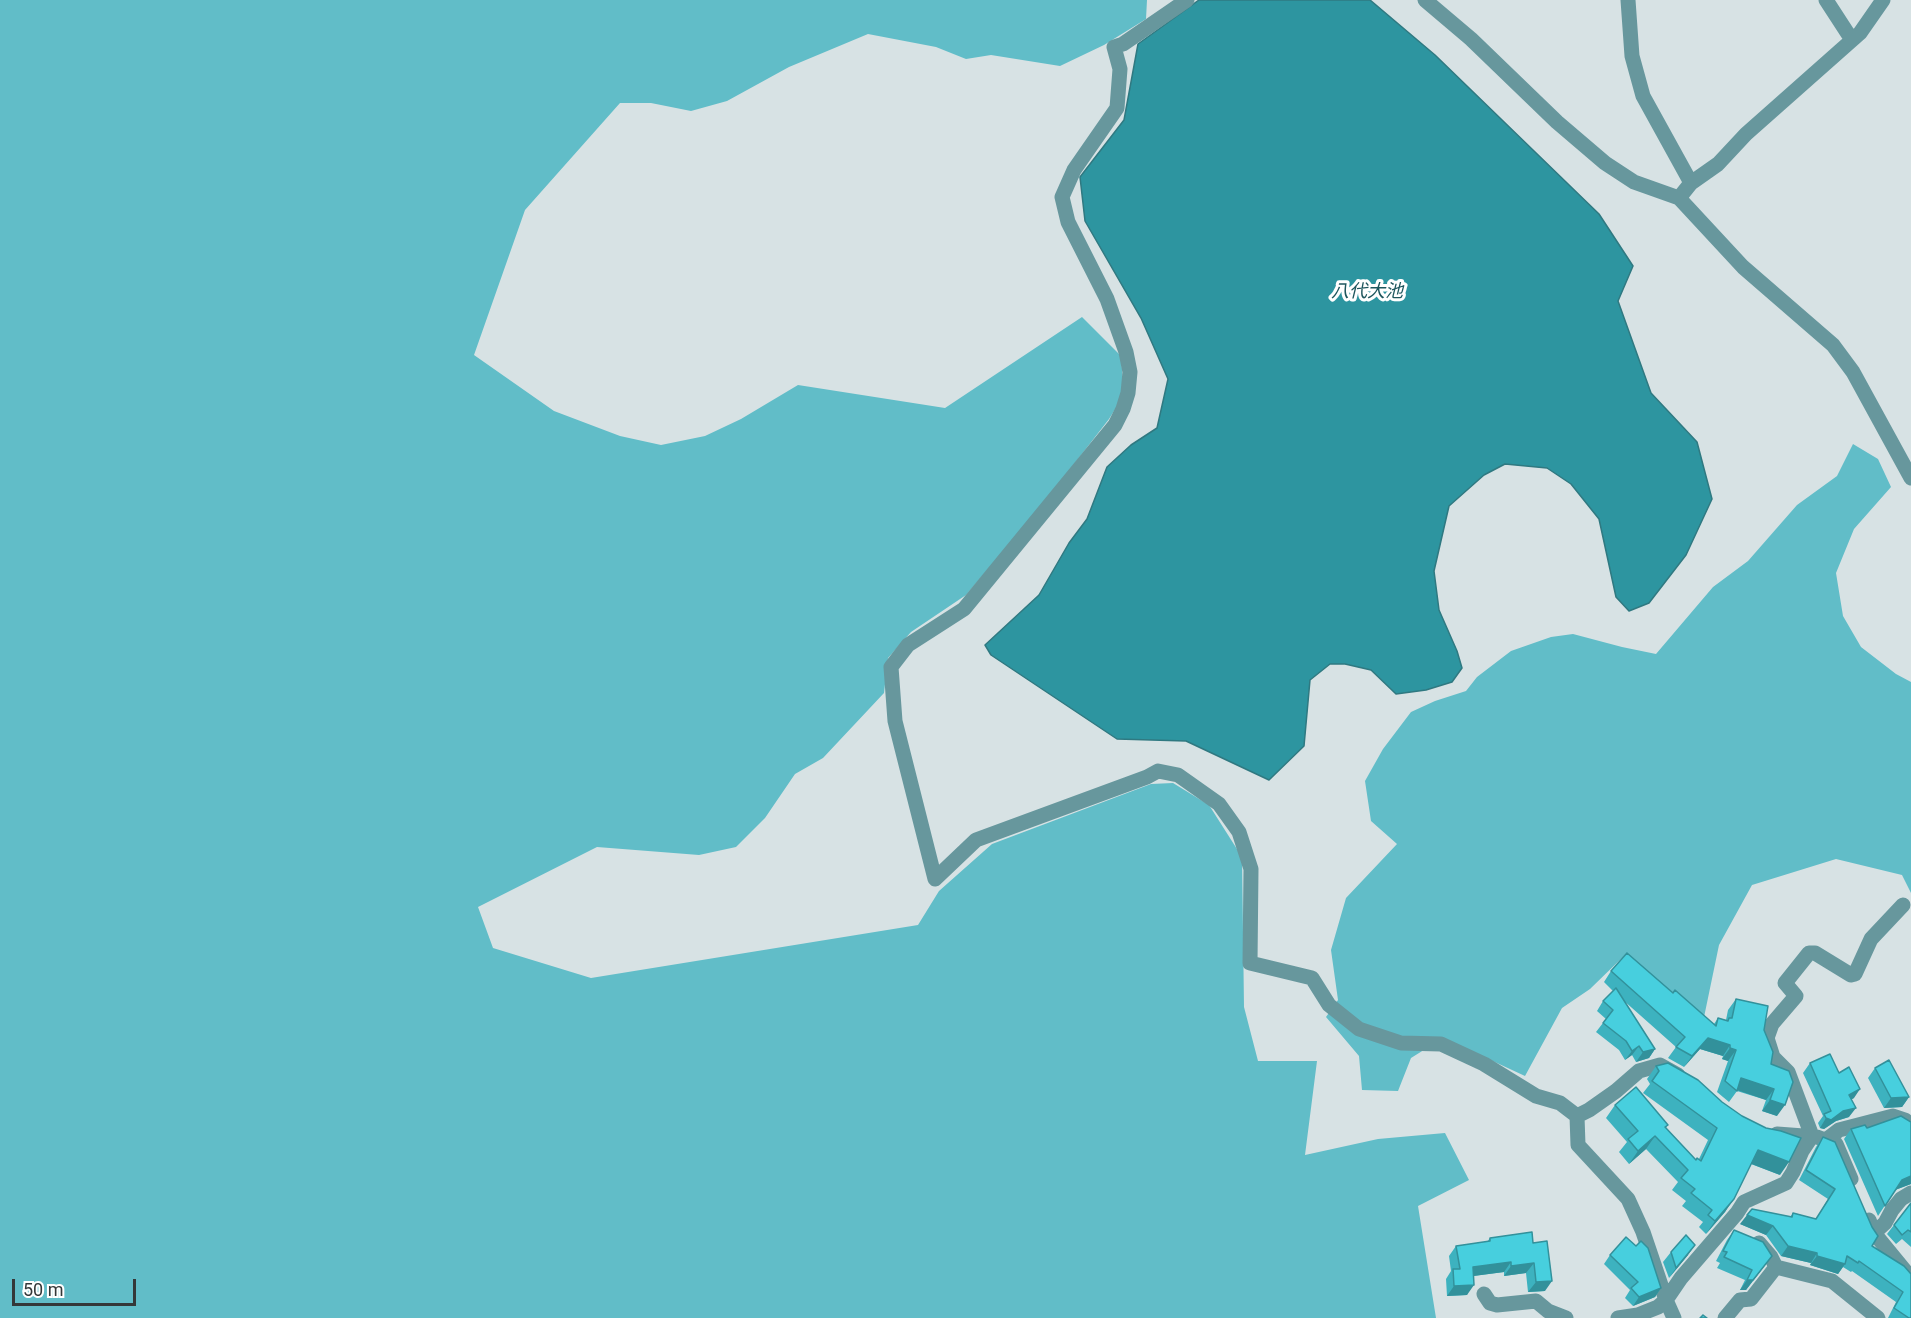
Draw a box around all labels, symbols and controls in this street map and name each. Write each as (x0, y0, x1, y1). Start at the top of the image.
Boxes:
water label: 八代大池 (1331, 281, 1403, 303)
scale bar (15, 1267, 140, 1305)
text: 50 m (23, 1279, 63, 1300)

